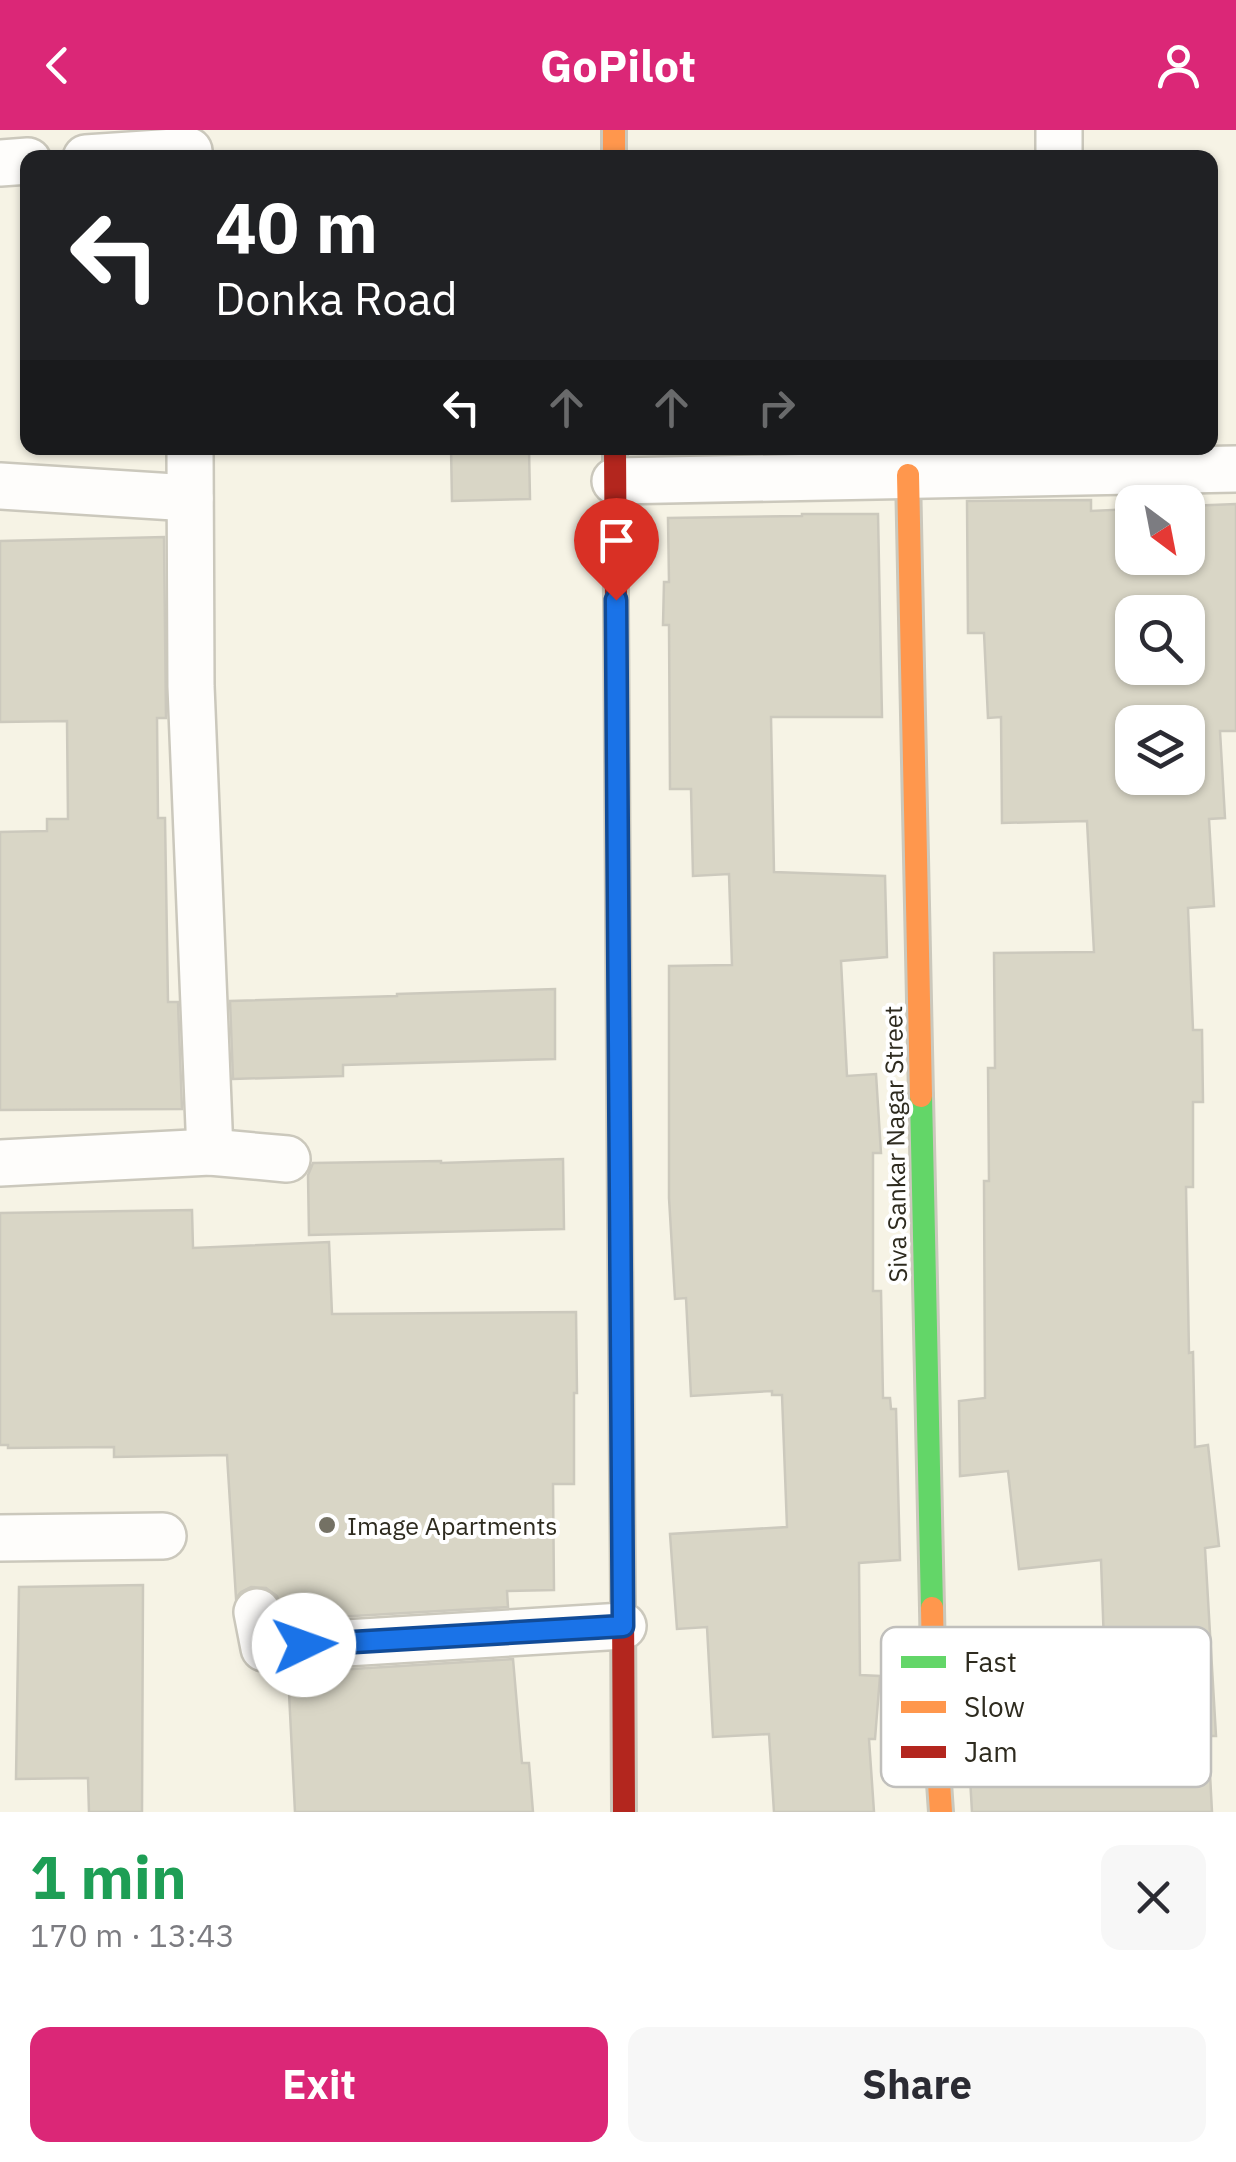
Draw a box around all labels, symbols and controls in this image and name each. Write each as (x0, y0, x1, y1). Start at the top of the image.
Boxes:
text: GoPilot (540, 36, 696, 94)
icon: back (30, 38, 85, 93)
icon: person (1151, 38, 1206, 93)
text: 40 m (215, 181, 378, 272)
icon: left (50, 190, 180, 320)
text: Donka Road (215, 269, 458, 327)
icon: left (434, 380, 489, 435)
icon: ahead (539, 380, 594, 435)
icon: ahead (644, 380, 699, 435)
icon: right (749, 380, 804, 435)
north arrow (1115, 485, 1205, 575)
map controls (1115, 485, 1205, 795)
pin (574, 498, 659, 601)
icon: arrive (589, 513, 644, 568)
button: search (1115, 595, 1205, 685)
button: layers (1115, 705, 1205, 795)
street label: Siva Sankar Nagar Street (876, 1005, 914, 1283)
place label: Image Apartments (347, 1509, 557, 1542)
marker: Image Apartments (316, 1514, 338, 1536)
position arrow (252, 1593, 356, 1697)
legend (881, 1627, 1211, 1787)
text: Fast (964, 1643, 1017, 1680)
text: Slow (964, 1688, 1025, 1725)
text: Jam (964, 1733, 1018, 1770)
text: 1 min (30, 1837, 187, 1916)
button: close (1101, 1845, 1206, 1950)
text: 170 m · 13:43 (30, 1914, 235, 1956)
button: Exit (30, 2027, 608, 2142)
button: Share (628, 2027, 1206, 2142)

